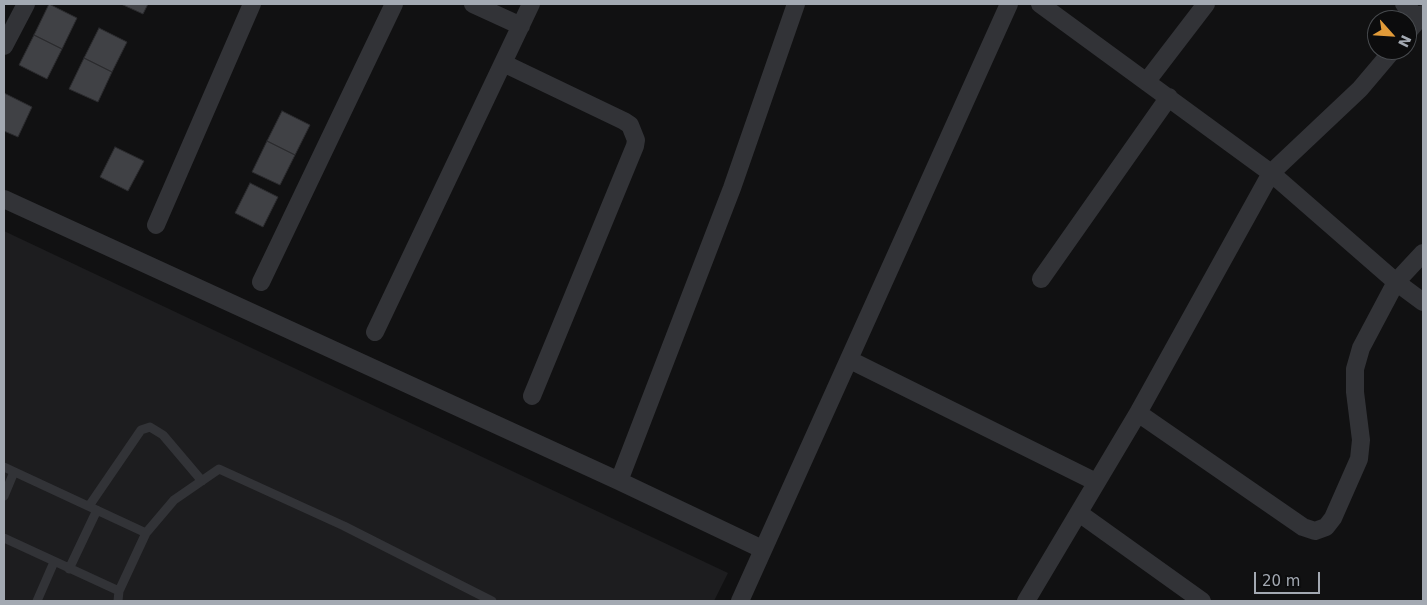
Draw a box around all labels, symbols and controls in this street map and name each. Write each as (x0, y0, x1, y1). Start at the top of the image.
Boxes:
north arrow (1367, 10, 1417, 60)
text: N (1395, 32, 1414, 50)
scale bar (1257, 562, 1323, 594)
text: 20 m (1262, 572, 1300, 590)

